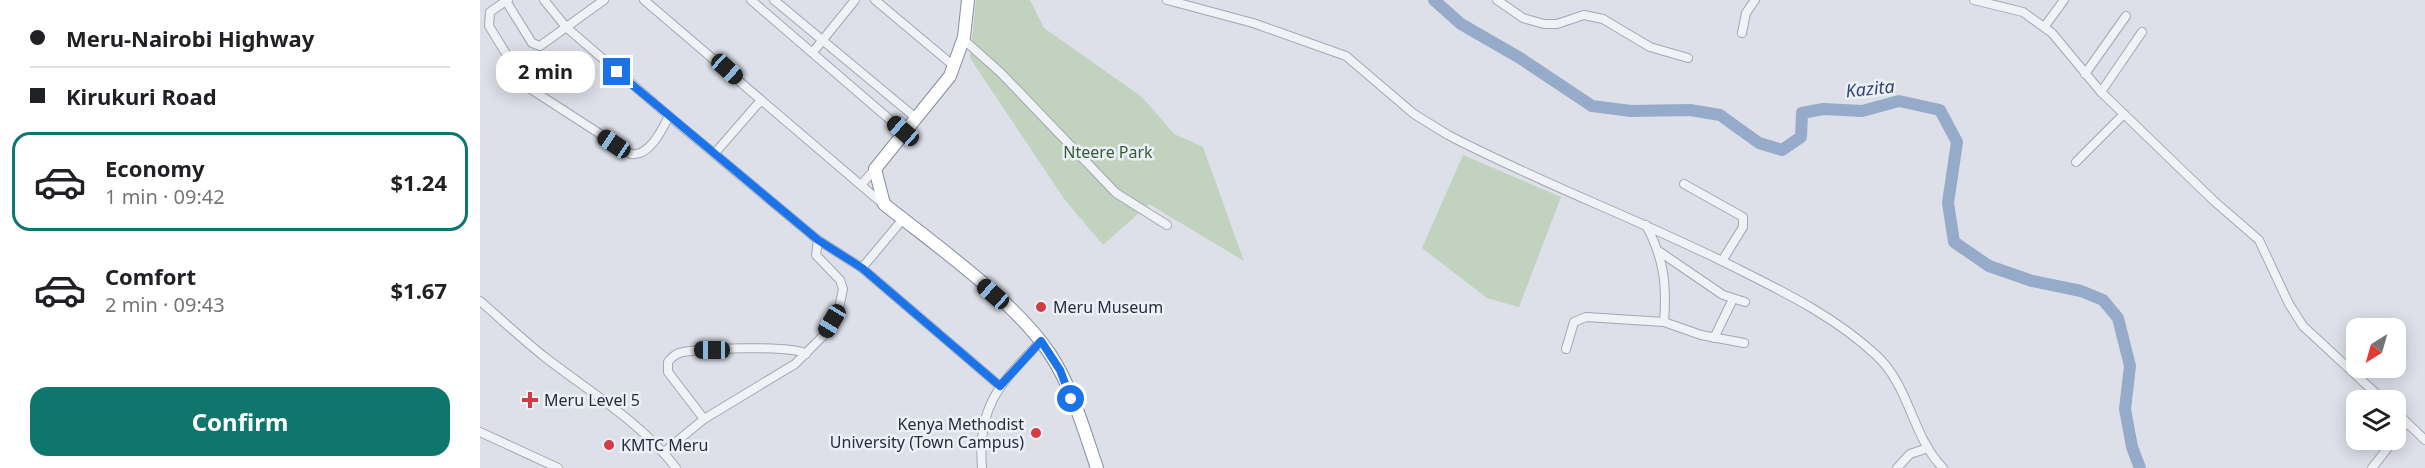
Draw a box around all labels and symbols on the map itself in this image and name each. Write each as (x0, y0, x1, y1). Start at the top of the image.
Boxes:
car (708, 50, 746, 88)
callout: 2 min (497, 51, 596, 93)
route end (603, 58, 630, 85)
water label: Kazita (1844, 73, 1896, 103)
car (884, 112, 922, 150)
car (594, 126, 634, 162)
park label: Nteere Park (1063, 141, 1153, 163)
car (974, 275, 1012, 313)
place label: Meru Museum (1053, 296, 1163, 318)
marker: Meru Museum (1034, 300, 1048, 314)
car (815, 301, 849, 341)
north arrow (2346, 318, 2406, 378)
car (694, 341, 730, 359)
route start (1057, 385, 1084, 412)
place label: Meru Level 5 (544, 389, 640, 411)
marker: Meru Level 5 (521, 391, 539, 409)
place label: Kenya Methodist University (Town Campus) (830, 413, 1024, 453)
marker: Kenya Methodist University (Town Campus) (1029, 426, 1043, 440)
place label: KMTC Meru (621, 434, 708, 456)
marker: KMTC Meru (602, 438, 616, 452)

